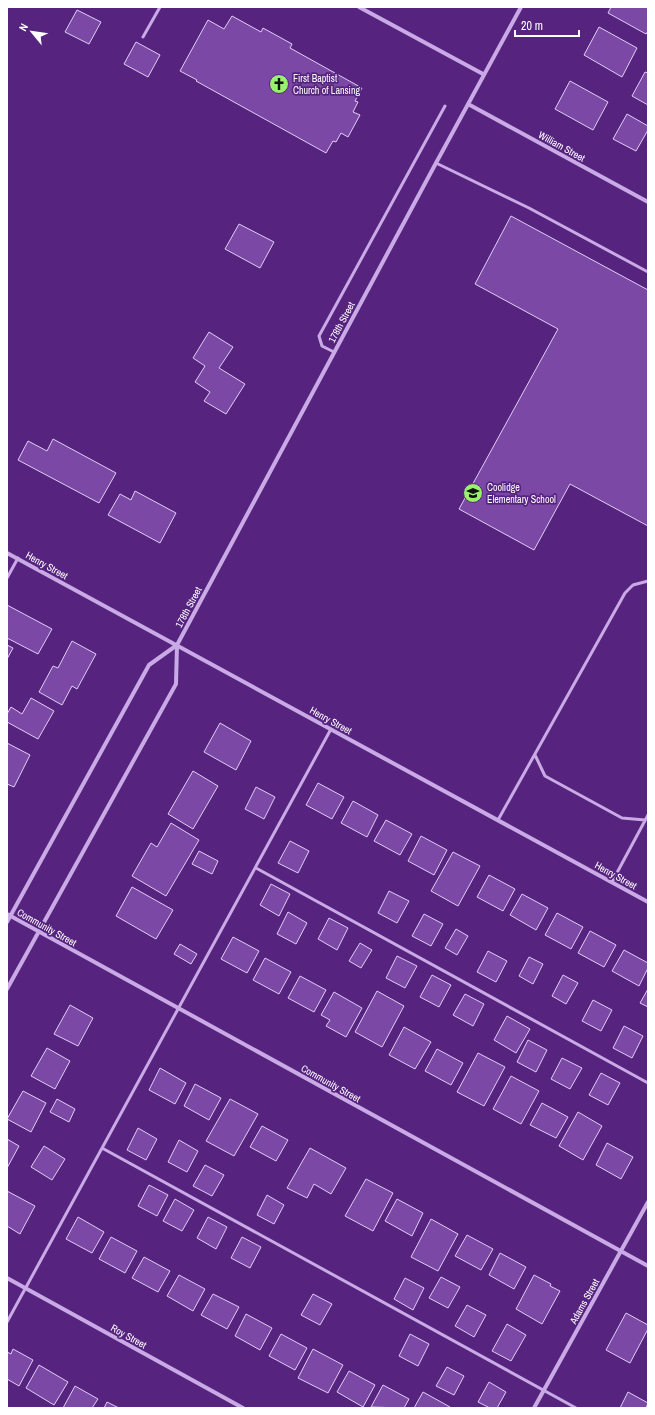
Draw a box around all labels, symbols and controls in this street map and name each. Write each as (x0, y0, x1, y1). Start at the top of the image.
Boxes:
north arrow (12, 12, 52, 52)
scale bar (515, 12, 579, 38)
text: 20 m (521, 18, 543, 34)
text: N (16, 21, 31, 33)
place label: First Baptist Church of Lansing (293, 72, 360, 97)
church icon: First Baptist Church of Lansing (268, 73, 290, 95)
street label: William Street (536, 128, 588, 165)
street label: 178th Street (325, 299, 358, 345)
place label: Coolidge Elementary School (487, 481, 556, 506)
school or university icon: Coolidge Elementary School (462, 482, 484, 504)
street label: Henry Street (23, 549, 71, 583)
street label: 178th Street (172, 584, 205, 630)
street label: Henry Street (307, 704, 355, 738)
street label: Henry Street (592, 859, 640, 893)
street label: Community Street (15, 906, 79, 949)
street label: Community Street (299, 1062, 363, 1105)
street label: Adams Street (566, 1276, 603, 1327)
street label: Roy Street (109, 1321, 149, 1352)

